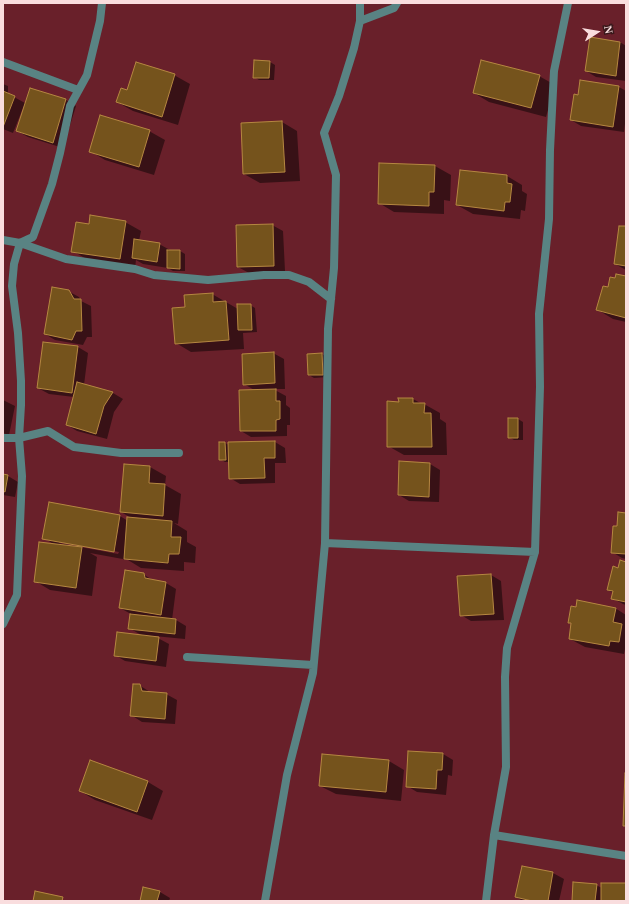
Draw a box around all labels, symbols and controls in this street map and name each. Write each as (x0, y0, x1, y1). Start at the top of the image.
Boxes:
north arrow (577, 12, 617, 52)
text: N (602, 24, 615, 35)

